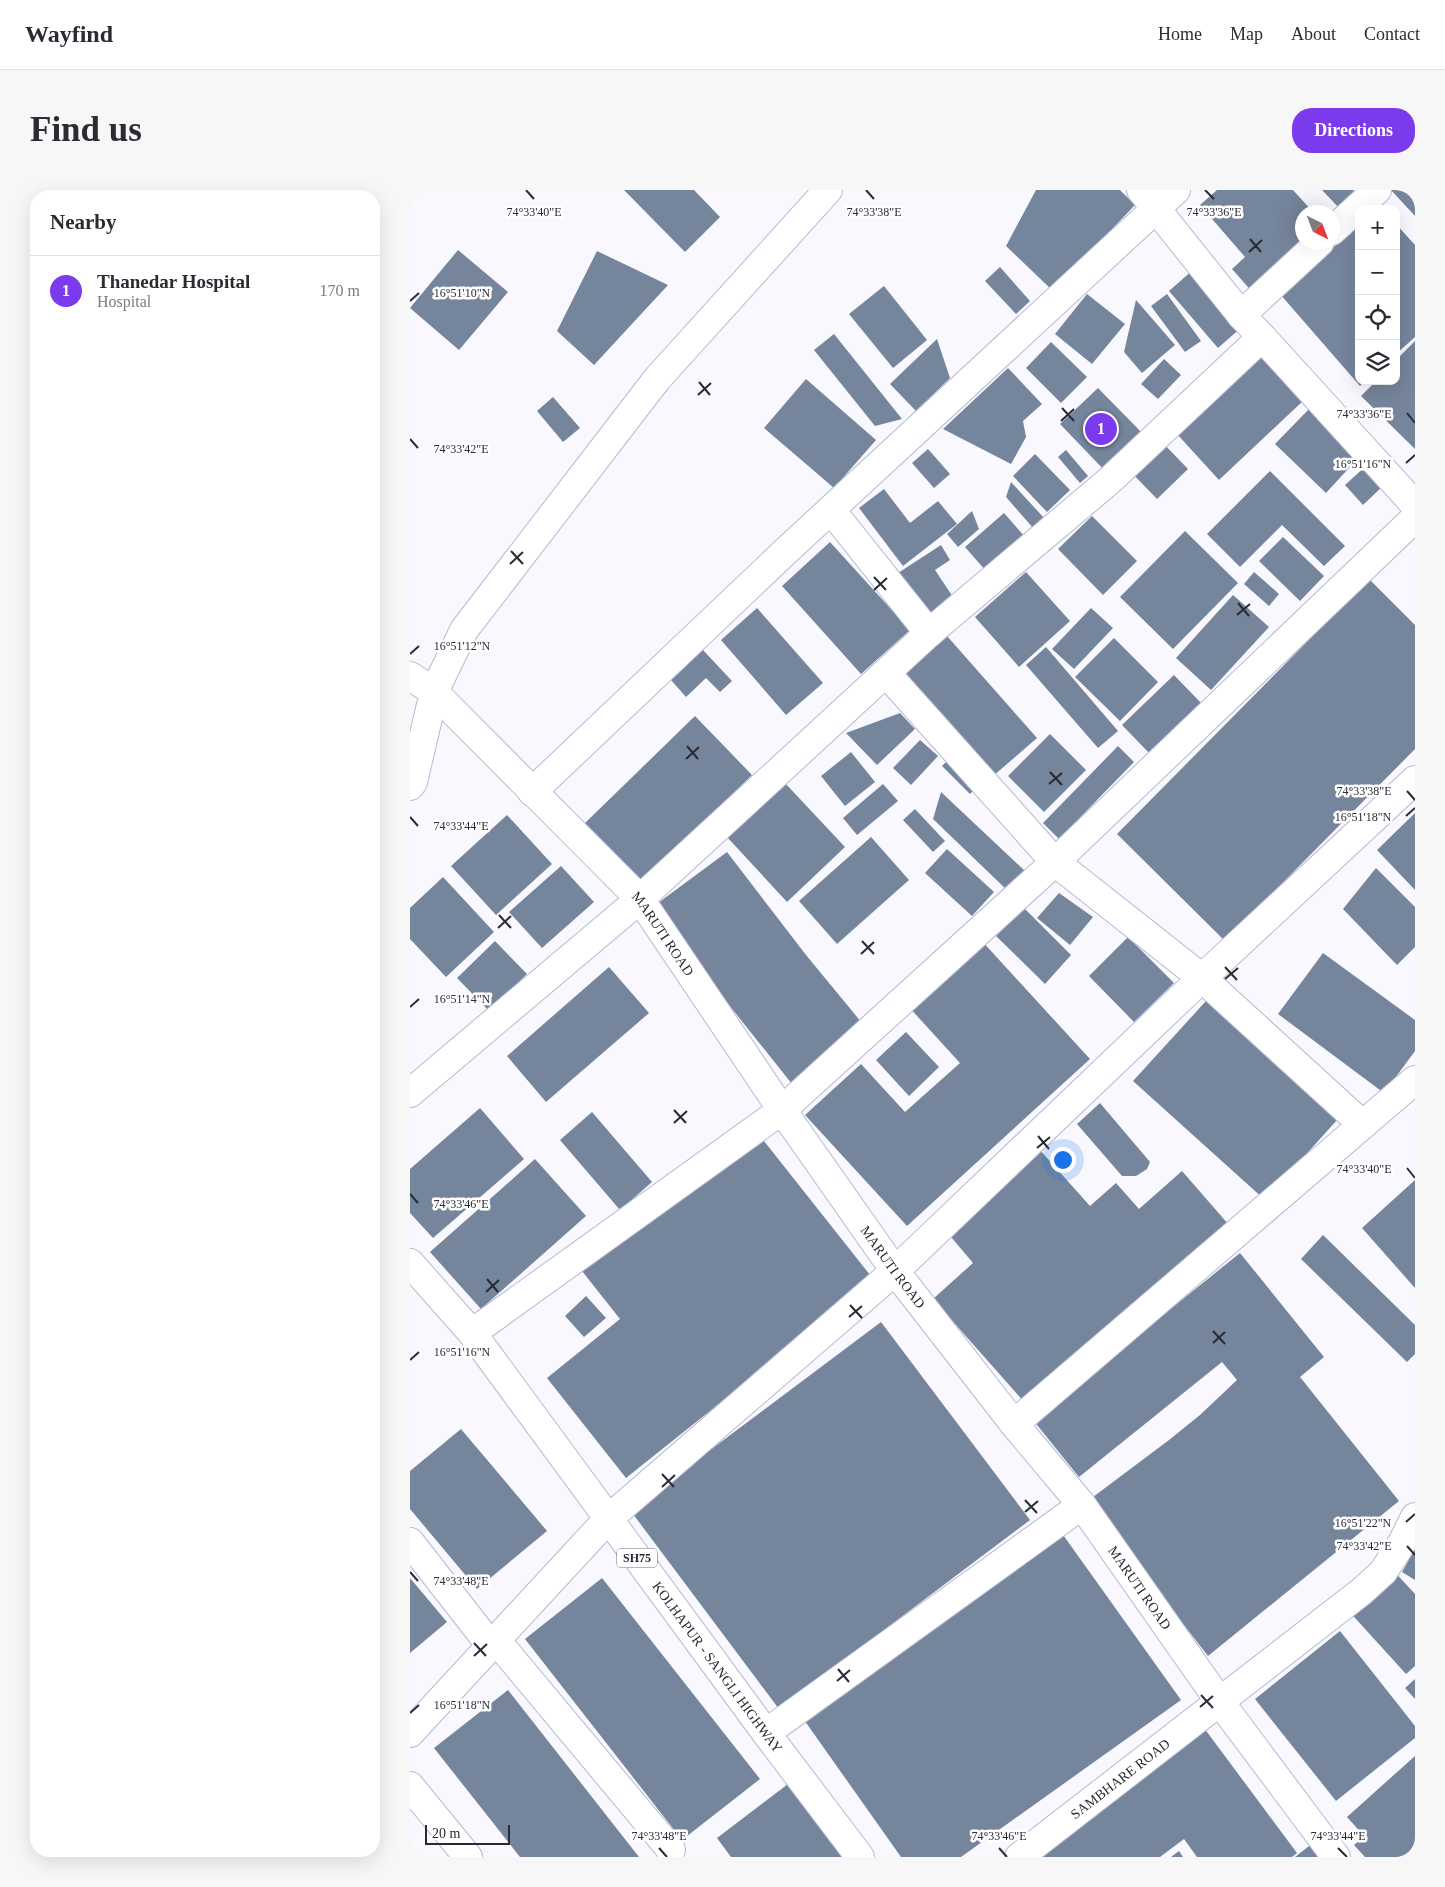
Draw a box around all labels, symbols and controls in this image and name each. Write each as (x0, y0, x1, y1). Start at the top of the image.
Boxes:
text: Wayfind (25, 21, 113, 47)
text: Home (1158, 24, 1202, 44)
text: Map (1230, 24, 1263, 44)
text: About (1291, 24, 1336, 44)
text: Contact (1364, 24, 1420, 44)
button: Directions (1292, 108, 1415, 153)
text: Find us (30, 110, 142, 149)
text: 74°33'40"E (506, 205, 562, 219)
text: 74°33'38"E (846, 205, 902, 219)
text: 74°33'36"E (1186, 205, 1242, 219)
north arrow (1295, 205, 1340, 250)
map controls (1355, 205, 1400, 385)
button: + (1355, 205, 1400, 250)
text: Nearby (50, 210, 117, 234)
button: − (1355, 250, 1400, 295)
text: Thanedar Hospital (97, 271, 250, 292)
text: 1 (62, 282, 70, 299)
text: 170 m (320, 282, 360, 299)
text: 16°51'10"N (434, 286, 491, 300)
text: Hospital (97, 293, 151, 310)
button: locate (1355, 295, 1400, 340)
button: layers (1355, 340, 1400, 385)
text: 74°33'36"E (1336, 407, 1392, 421)
pin: 1 (1085, 410, 1117, 448)
text: 74°33'42"E (433, 442, 489, 456)
text: 16°51'16"N (1335, 457, 1392, 471)
text: 16°51'12"N (434, 639, 491, 653)
text: 74°33'38"E (1336, 784, 1392, 798)
text: 16°51'18"N (1335, 810, 1392, 824)
text: 74°33'44"E (433, 819, 489, 833)
street label: MARUTI ROAD (629, 889, 697, 979)
text: 16°51'14"N (434, 992, 491, 1006)
your location (1050, 1147, 1076, 1173)
text: 74°33'40"E (1336, 1162, 1392, 1176)
text: 74°33'46"E (433, 1197, 489, 1211)
street label: MARUTI ROAD (858, 1223, 928, 1311)
text: 16°51'16"N (434, 1345, 491, 1359)
text: 16°51'22"N (1335, 1516, 1392, 1530)
text: 74°33'42"E (1336, 1539, 1392, 1553)
street label: MARUTI ROAD (1105, 1543, 1174, 1633)
road number: SH75 (617, 1549, 657, 1568)
text: 74°33'48"E (433, 1574, 489, 1588)
street label: KOLHAPUR - SANGLI HIGHWAY (649, 1579, 785, 1756)
text: 16°51'18"N (434, 1698, 491, 1712)
street label: SAMBHARE ROAD (1068, 1736, 1173, 1822)
scale bar (425, 1822, 510, 1845)
text: 20 m (432, 1826, 460, 1841)
text: 74°33'48"E (631, 1829, 687, 1843)
text: 74°33'46"E (971, 1829, 1027, 1843)
text: 74°33'44"E (1310, 1829, 1366, 1843)

